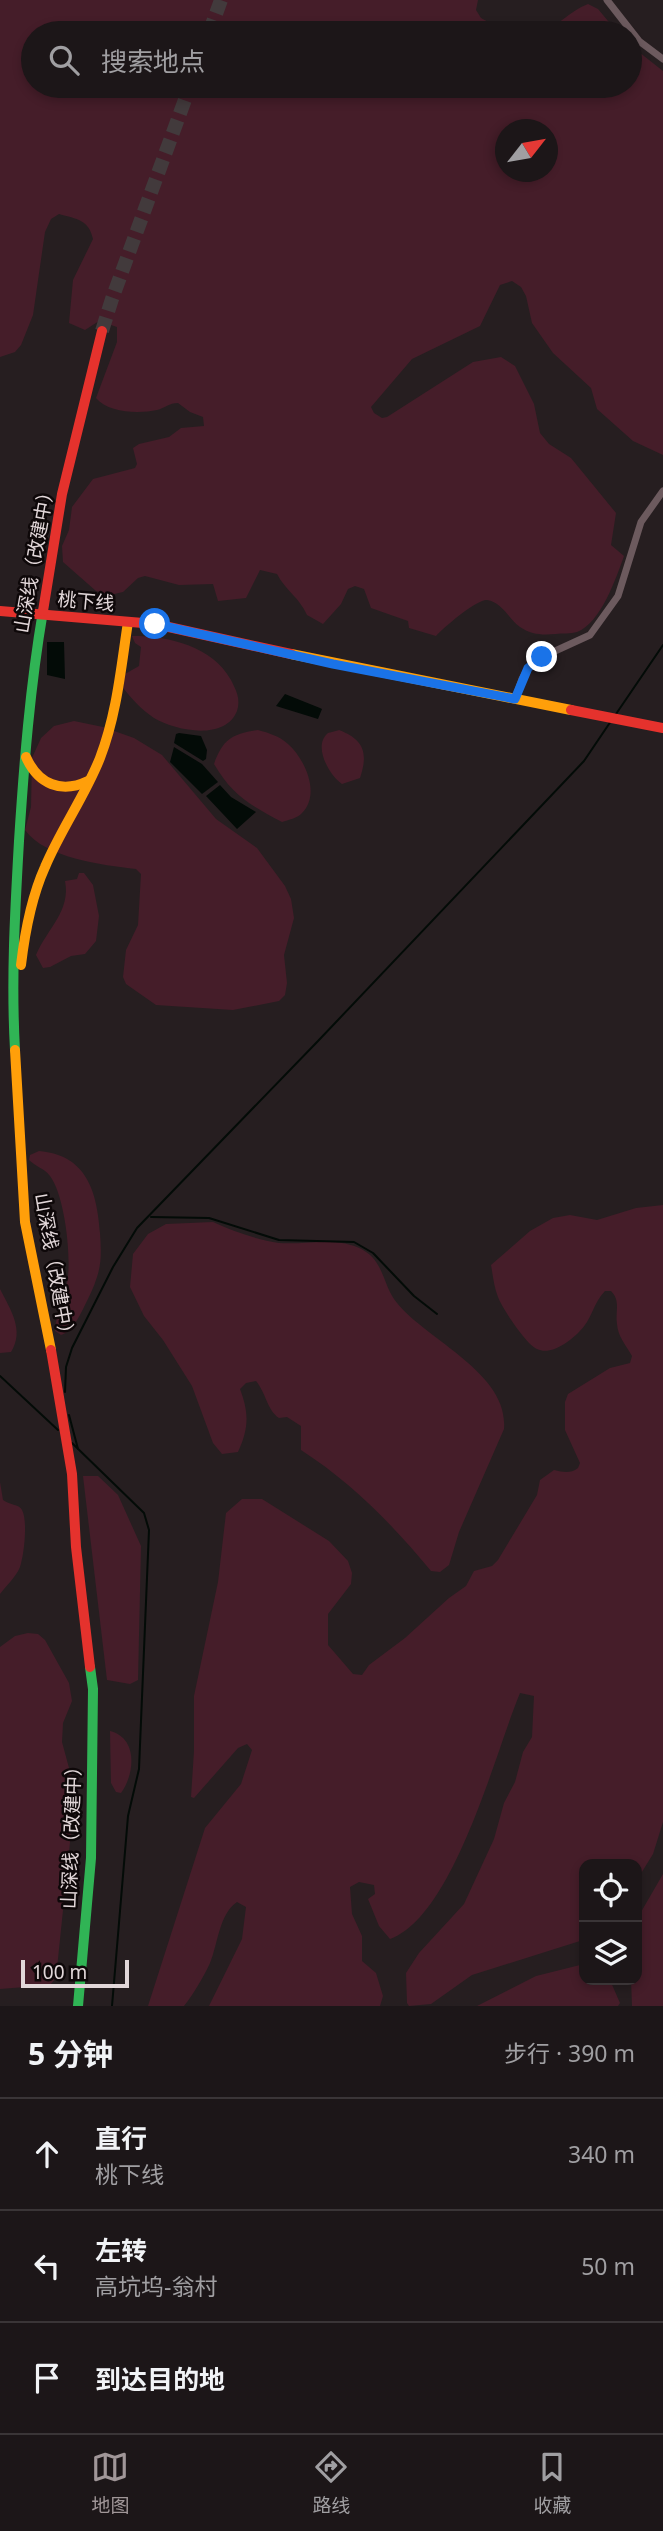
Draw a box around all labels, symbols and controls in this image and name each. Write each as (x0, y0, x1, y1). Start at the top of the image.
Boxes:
search box (21, 21, 642, 98)
icon: search (45, 41, 83, 79)
text: 搜索地点 (101, 43, 205, 79)
north arrow (495, 119, 558, 182)
street label: 山深线（改建中） (8, 481, 60, 635)
street label: 桃下线 (56, 586, 116, 616)
route start (139, 608, 170, 639)
route end (526, 641, 557, 672)
street label: 山深线（改建中） (29, 1191, 81, 1345)
street label: 山深线（改建中） (55, 1757, 87, 1909)
map controls (579, 1859, 642, 1985)
button: locate (579, 1859, 642, 1922)
button: layers (579, 1922, 642, 1985)
scale bar (21, 1957, 130, 1989)
text: 100 m (32, 1959, 87, 1985)
text: 5 分钟 (28, 2033, 113, 2074)
text: 步行 · 390 m (504, 2037, 635, 2069)
text: 直行 (95, 2120, 147, 2156)
icon: ahead (28, 2135, 66, 2173)
text: 340 m (568, 2138, 635, 2170)
text: 桃下线 (95, 2158, 164, 2190)
text: 左转 (95, 2232, 147, 2268)
icon: left (28, 2247, 66, 2285)
text: 50 m (581, 2250, 635, 2282)
text: 高坑坞-翁村 (95, 2270, 217, 2302)
icon: arrive (28, 2359, 66, 2397)
text: 到达目的地 (95, 2361, 225, 2397)
tab: 地图 (91, 2448, 130, 2518)
tab: 路线 (312, 2448, 351, 2518)
tab: 收藏 (533, 2448, 572, 2518)

